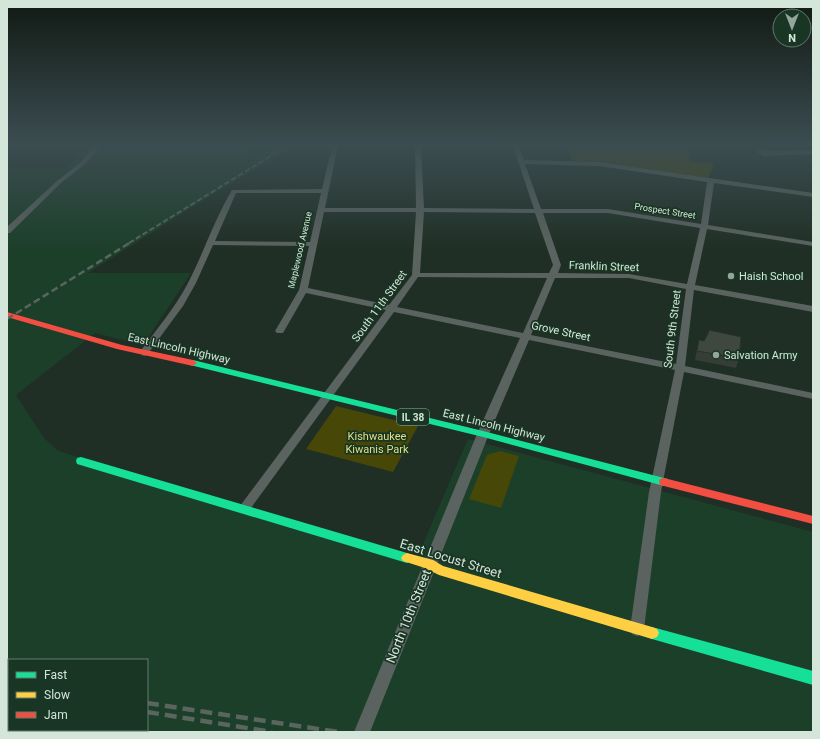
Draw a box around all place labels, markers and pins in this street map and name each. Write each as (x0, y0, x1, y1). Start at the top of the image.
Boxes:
place label: Haish School (739, 270, 804, 283)
marker: Haish School (726, 271, 736, 281)
place label: Salvation Army (724, 349, 798, 362)
marker: Salvation Army (711, 350, 721, 360)

